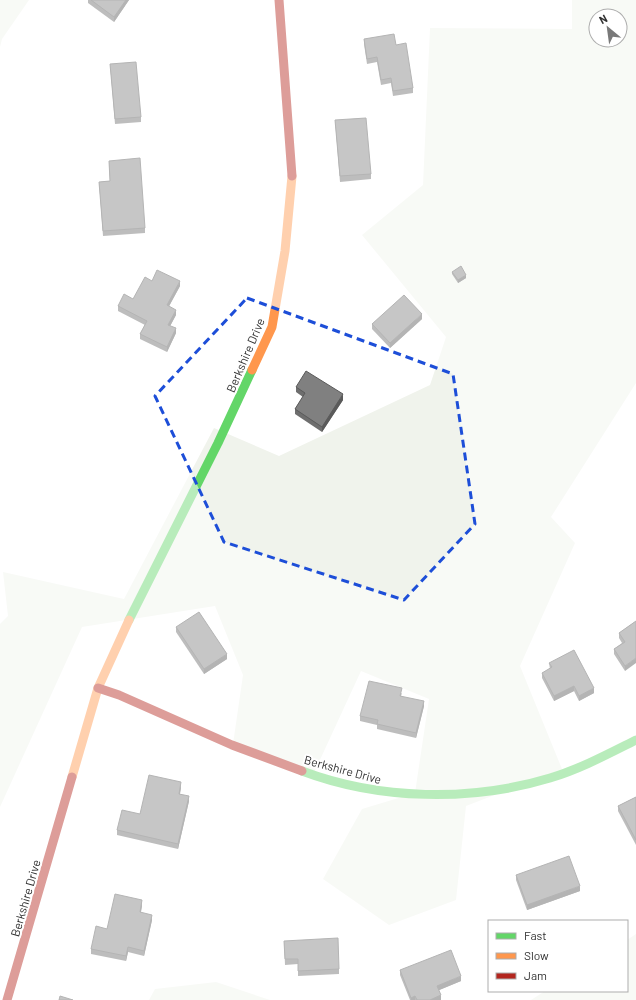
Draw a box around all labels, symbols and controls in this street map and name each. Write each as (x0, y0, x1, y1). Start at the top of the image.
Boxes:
north arrow (588, 8, 628, 48)
text: N (597, 11, 609, 26)
street label: Berkshire Drive (223, 316, 267, 394)
street label: Berkshire Drive (303, 752, 383, 786)
street label: Berkshire Drive (7, 858, 43, 938)
legend (488, 920, 628, 992)
text: Fast (524, 928, 547, 942)
text: Slow (524, 948, 549, 962)
text: Jam (524, 968, 547, 982)

